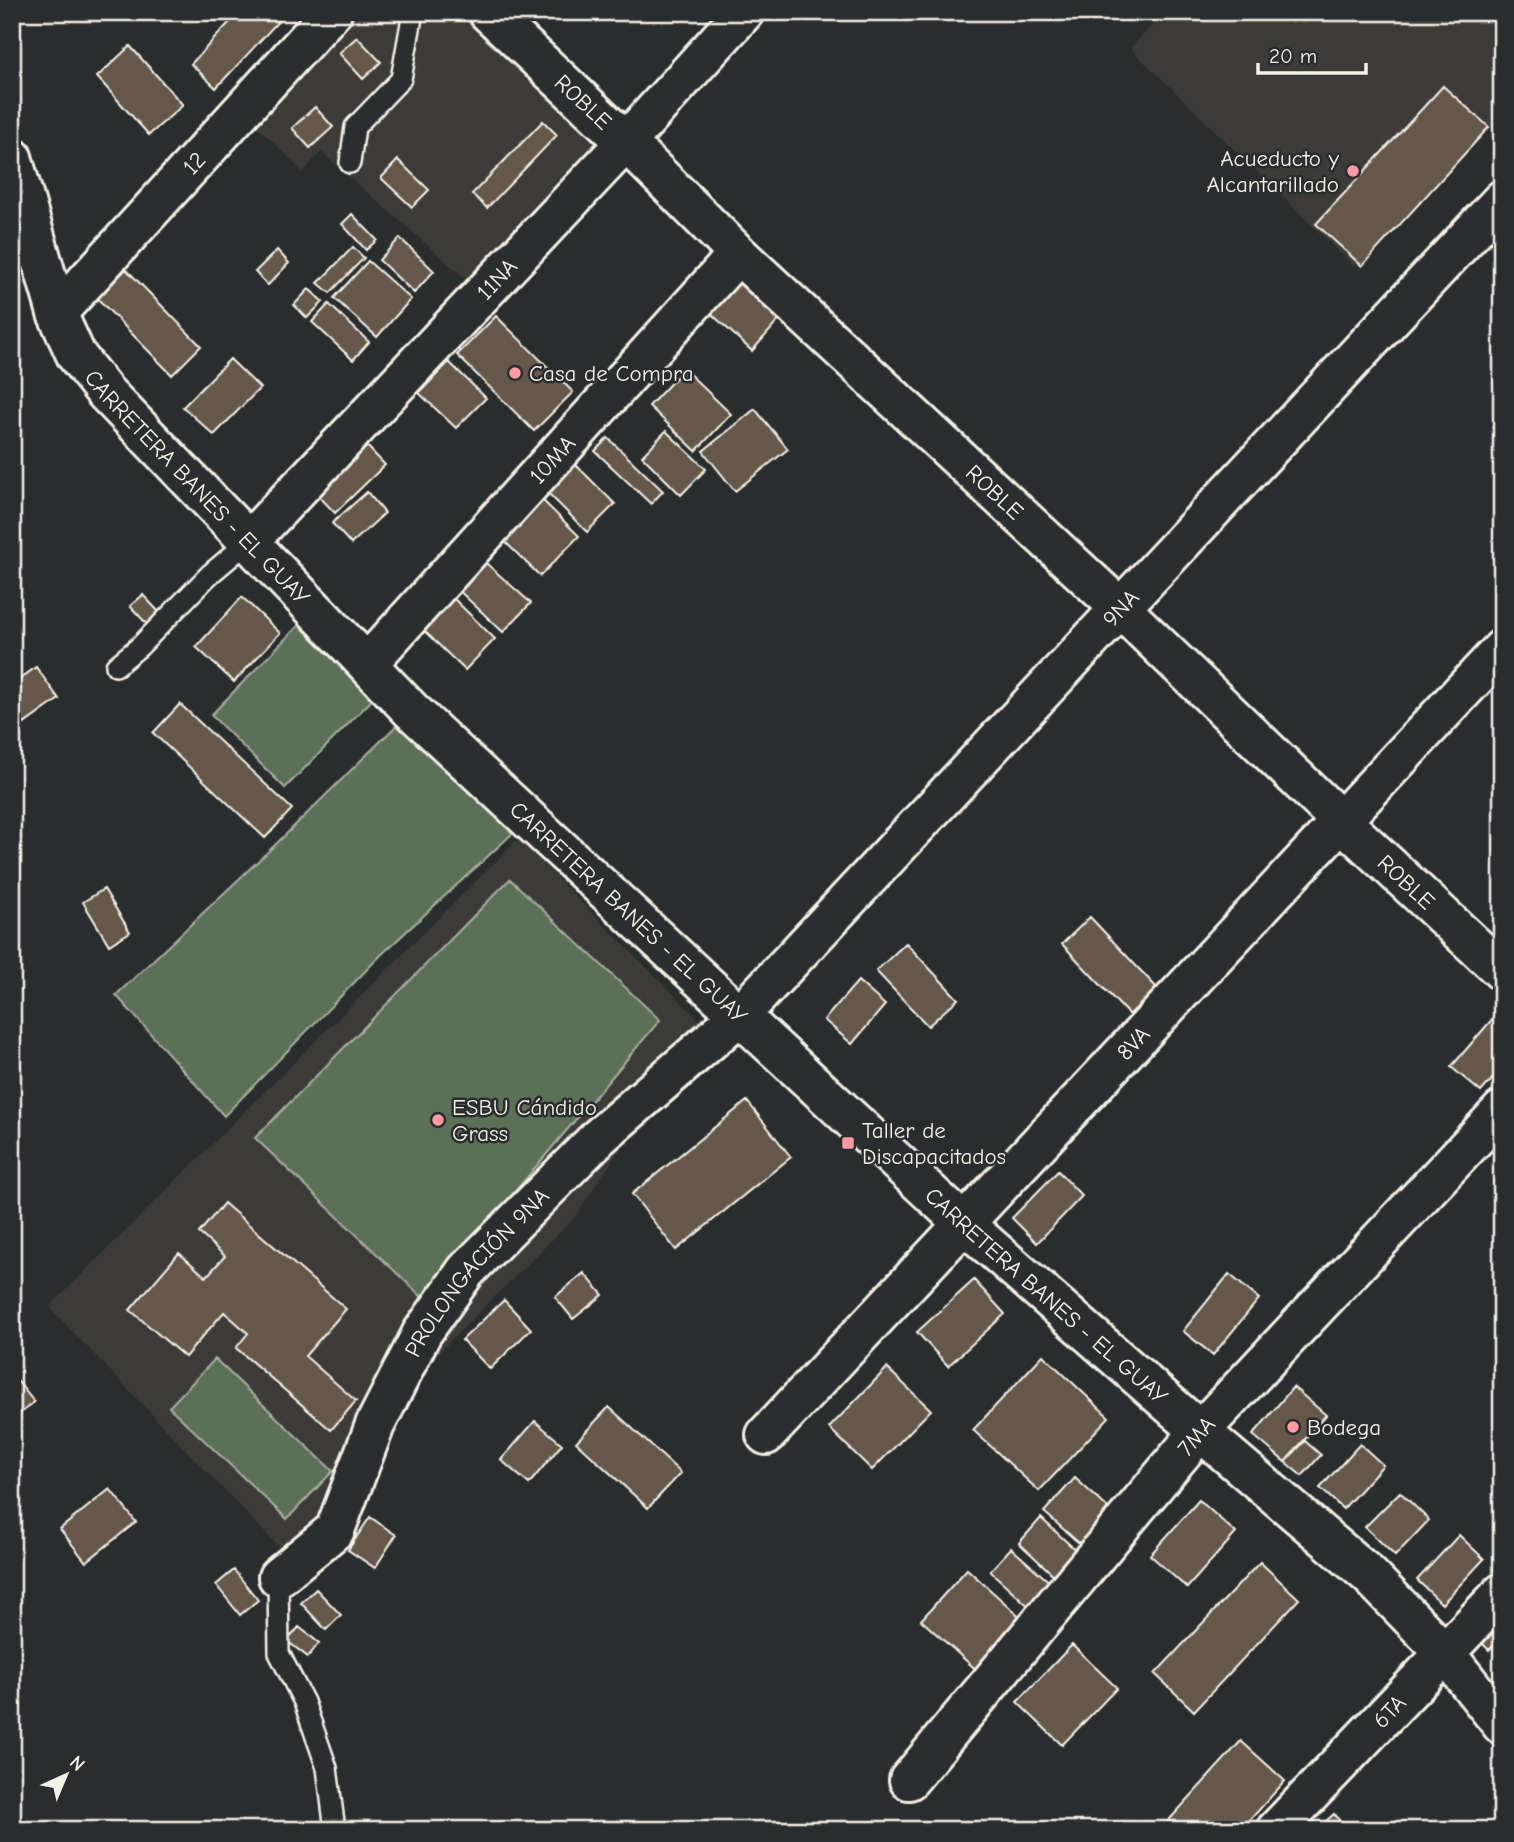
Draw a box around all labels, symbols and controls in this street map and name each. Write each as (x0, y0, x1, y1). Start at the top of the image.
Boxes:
scale bar (1258, 32, 1367, 76)
text: 20 m (1269, 44, 1317, 68)
street label: ROBLE (549, 69, 618, 135)
place label: Acueducto y Alcantarillado (1206, 145, 1340, 198)
street label: 12 (177, 146, 211, 180)
marker: Acueducto y Alcantarillado (1345, 163, 1361, 179)
street label: 11NA (471, 253, 522, 305)
place label: Casa de Compra (529, 360, 694, 387)
street label: CARRETERA BANES - EL GUAY (79, 364, 316, 610)
marker: Casa de Compra (507, 365, 523, 381)
street label: 10MA (523, 430, 581, 489)
street label: ROBLE (961, 459, 1029, 525)
street label: 9NA (1097, 584, 1144, 632)
street label: CARRETERA BANES - EL GUAY (504, 795, 753, 1029)
street label: ROBLE (1372, 849, 1441, 915)
street label: 8VA (1111, 1021, 1155, 1065)
place label: ESBU Cándido Grass (452, 1094, 597, 1147)
marker: ESBU Cándido Grass (430, 1112, 446, 1128)
place label: Taller de Discapacitados (862, 1117, 1006, 1170)
marker: Taller de Discapacitados (840, 1135, 856, 1151)
street label: CARRETERA BANES - EL GUAY (920, 1181, 1173, 1410)
street label: PROLONGACIÓN 9NA (399, 1182, 554, 1361)
street label: 7MA (1172, 1411, 1220, 1461)
place label: Bodega (1307, 1414, 1381, 1441)
marker: Bodega (1285, 1419, 1301, 1435)
street label: 6TA (1367, 1689, 1411, 1734)
north arrow (32, 1741, 102, 1811)
text: N (65, 1751, 89, 1776)

